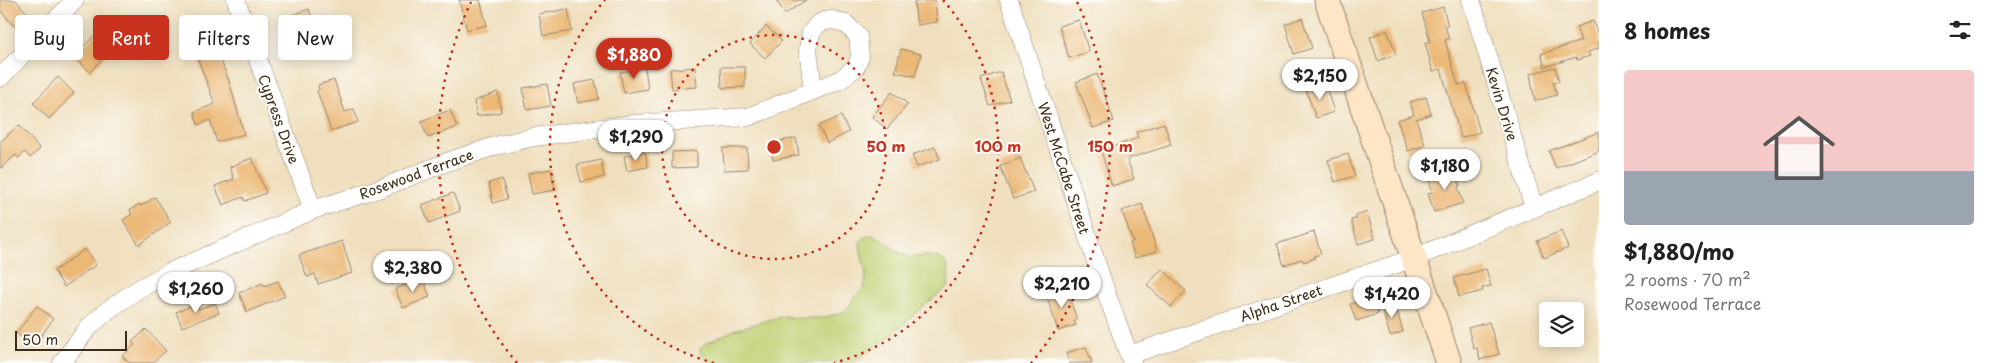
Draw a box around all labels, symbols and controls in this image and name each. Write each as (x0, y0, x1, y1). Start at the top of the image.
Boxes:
text: 8 homes (1624, 14, 1710, 46)
chip: Buy (15, 15, 83, 60)
chip: Rent (93, 15, 169, 60)
chip: Filters (179, 15, 268, 60)
chip: New (278, 15, 352, 60)
icon: filters (1946, 16, 1974, 44)
pin: $1,880 (593, 38, 675, 80)
text: $1,880 (607, 42, 661, 66)
pin: $2,150 (1279, 58, 1361, 101)
text: $2,150 (1293, 63, 1347, 87)
street label: Kevin Drive (1481, 65, 1523, 143)
street label: Cypress Drive (253, 71, 305, 167)
street label: West McCabe Street (1033, 99, 1095, 237)
icon: home (1754, 103, 1844, 193)
pin: $1,290 (595, 120, 677, 162)
text: $1,290 (609, 124, 663, 148)
text: 50 m (867, 134, 905, 157)
text: 100 m (975, 134, 1021, 157)
text: 150 m (1087, 134, 1133, 157)
centre of rings (765, 138, 783, 156)
street label: Rosewood Terrace (356, 144, 476, 204)
pin: $1,180 (1404, 148, 1486, 191)
text: $1,180 (1420, 153, 1470, 177)
text: $1,880/mo (1624, 235, 1734, 267)
pin: $2,380 (372, 250, 454, 293)
text: $2,380 (384, 255, 442, 279)
pin: $2,210 (1021, 266, 1103, 309)
text: 2 rooms · 70 m² (1624, 267, 1751, 291)
text: $2,210 (1034, 271, 1090, 295)
pin: $1,260 (155, 272, 237, 314)
text: $1,260 (169, 276, 224, 300)
pin: $1,420 (1351, 276, 1433, 319)
street label: Alpha Street (1237, 279, 1325, 327)
text: $1,420 (1364, 281, 1420, 305)
text: Rosewood Terrace (1624, 291, 1761, 315)
map controls (1539, 302, 1584, 347)
button: layers (1539, 302, 1584, 347)
scale bar (15, 328, 128, 351)
text: 50 m (22, 329, 58, 350)

